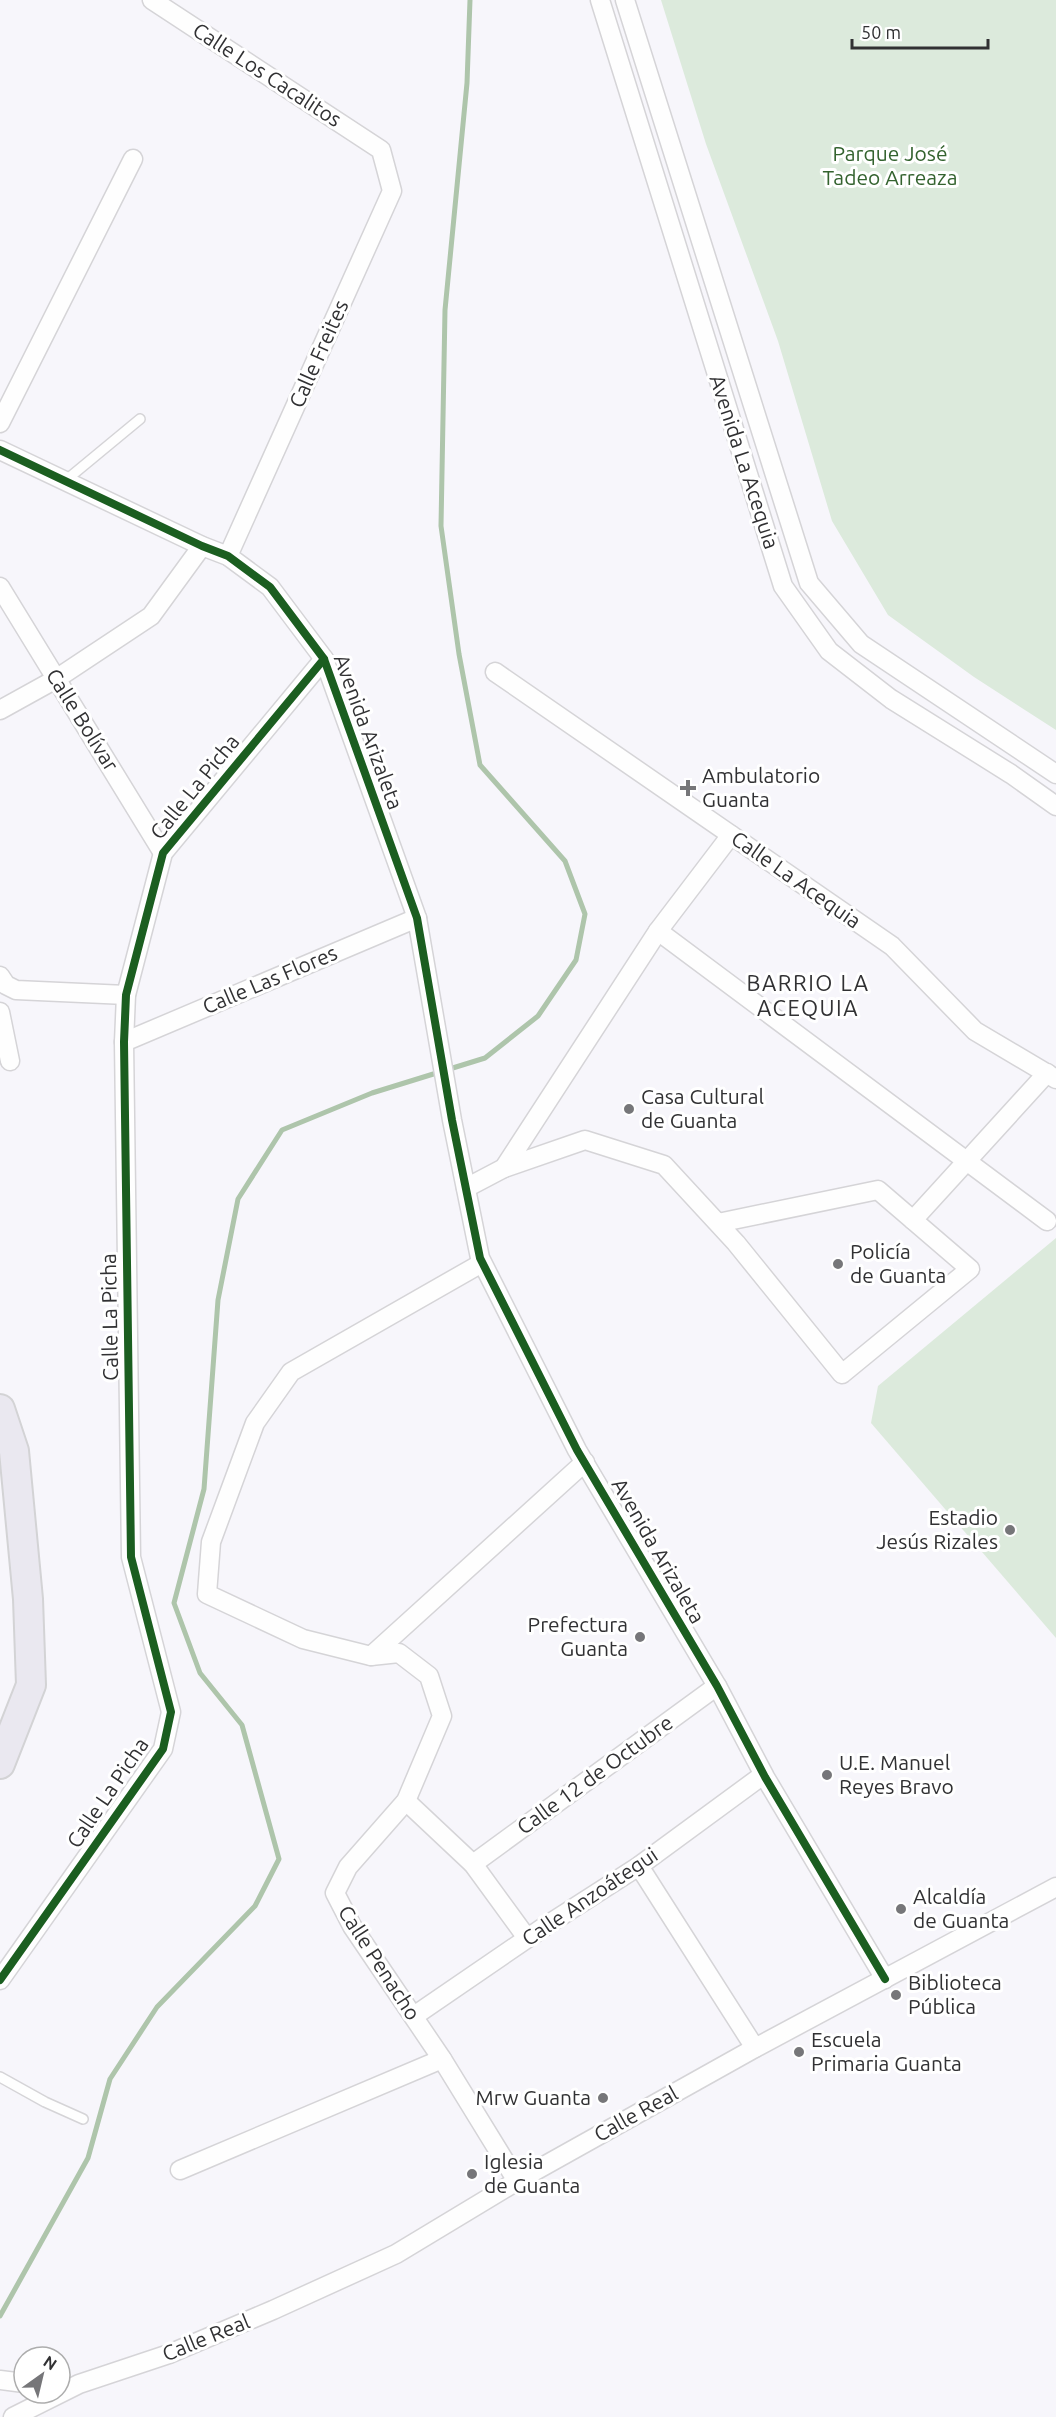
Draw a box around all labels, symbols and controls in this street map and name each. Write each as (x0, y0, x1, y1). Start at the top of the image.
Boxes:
scale bar (852, 12, 988, 50)
street label: Calle Los Cacalitos (189, 17, 346, 131)
text: 50 m (861, 22, 901, 42)
park label: Parque José Tadeo Arreaza (823, 141, 957, 189)
street label: Calle Freites (284, 296, 353, 411)
street label: Avenida La Acequia (705, 372, 784, 552)
street label: Avenida Arizaleta (330, 651, 408, 813)
street label: Calle Bolívar (42, 664, 124, 775)
street label: Calle La Picha (145, 729, 244, 844)
place label: Ambulatorio Guanta (702, 763, 820, 811)
marker: Ambulatorio Guanta (679, 779, 697, 797)
street label: Calle La Acequia (727, 826, 866, 933)
street label: Calle Las Flores (199, 940, 341, 1018)
district label: BARRIO LA ACEQUIA (746, 970, 870, 1020)
place label: Casa Cultural de Guanta (641, 1084, 764, 1132)
marker: Casa Cultural de Guanta (622, 1102, 636, 1116)
place label: Policía de Guanta (850, 1239, 946, 1287)
street label: Calle La Picha (96, 1253, 122, 1381)
marker: Policía de Guanta (831, 1257, 845, 1271)
street label: Avenida Arizaleta (608, 1474, 710, 1627)
place label: Estadio Jesús Rizales (876, 1505, 998, 1553)
marker: Estadio Jesús Rizales (1003, 1523, 1017, 1537)
place label: Prefectura Guanta (528, 1612, 628, 1660)
marker: Prefectura Guanta (633, 1630, 647, 1644)
street label: Calle 12 de Octubre (512, 1710, 677, 1839)
street label: Calle La Picha (62, 1733, 153, 1852)
place label: U.E. Manuel Reyes Bravo (839, 1750, 954, 1798)
marker: U.E. Manuel Reyes Bravo (820, 1768, 834, 1782)
street label: Calle Anzoátegui (517, 1842, 662, 1950)
place label: Alcaldía de Guanta (913, 1884, 1009, 1932)
street label: Calle Penacho (334, 1901, 426, 2024)
marker: Alcaldía de Guanta (894, 1902, 908, 1916)
place label: Biblioteca Pública (908, 1970, 1002, 2018)
marker: Biblioteca Pública (889, 1988, 903, 2002)
place label: Escuela Primaria Guanta (811, 2027, 962, 2075)
marker: Escuela Primaria Guanta (792, 2045, 806, 2059)
street label: Calle Real (589, 2080, 682, 2146)
place label: Mrw Guanta (476, 2085, 591, 2109)
marker: Mrw Guanta (596, 2091, 610, 2105)
place label: Iglesia de Guanta (484, 2149, 580, 2197)
marker: Iglesia de Guanta (465, 2167, 479, 2181)
street label: Calle Real (158, 2309, 253, 2365)
north arrow (12, 2345, 72, 2405)
text: N (40, 2352, 60, 2373)

